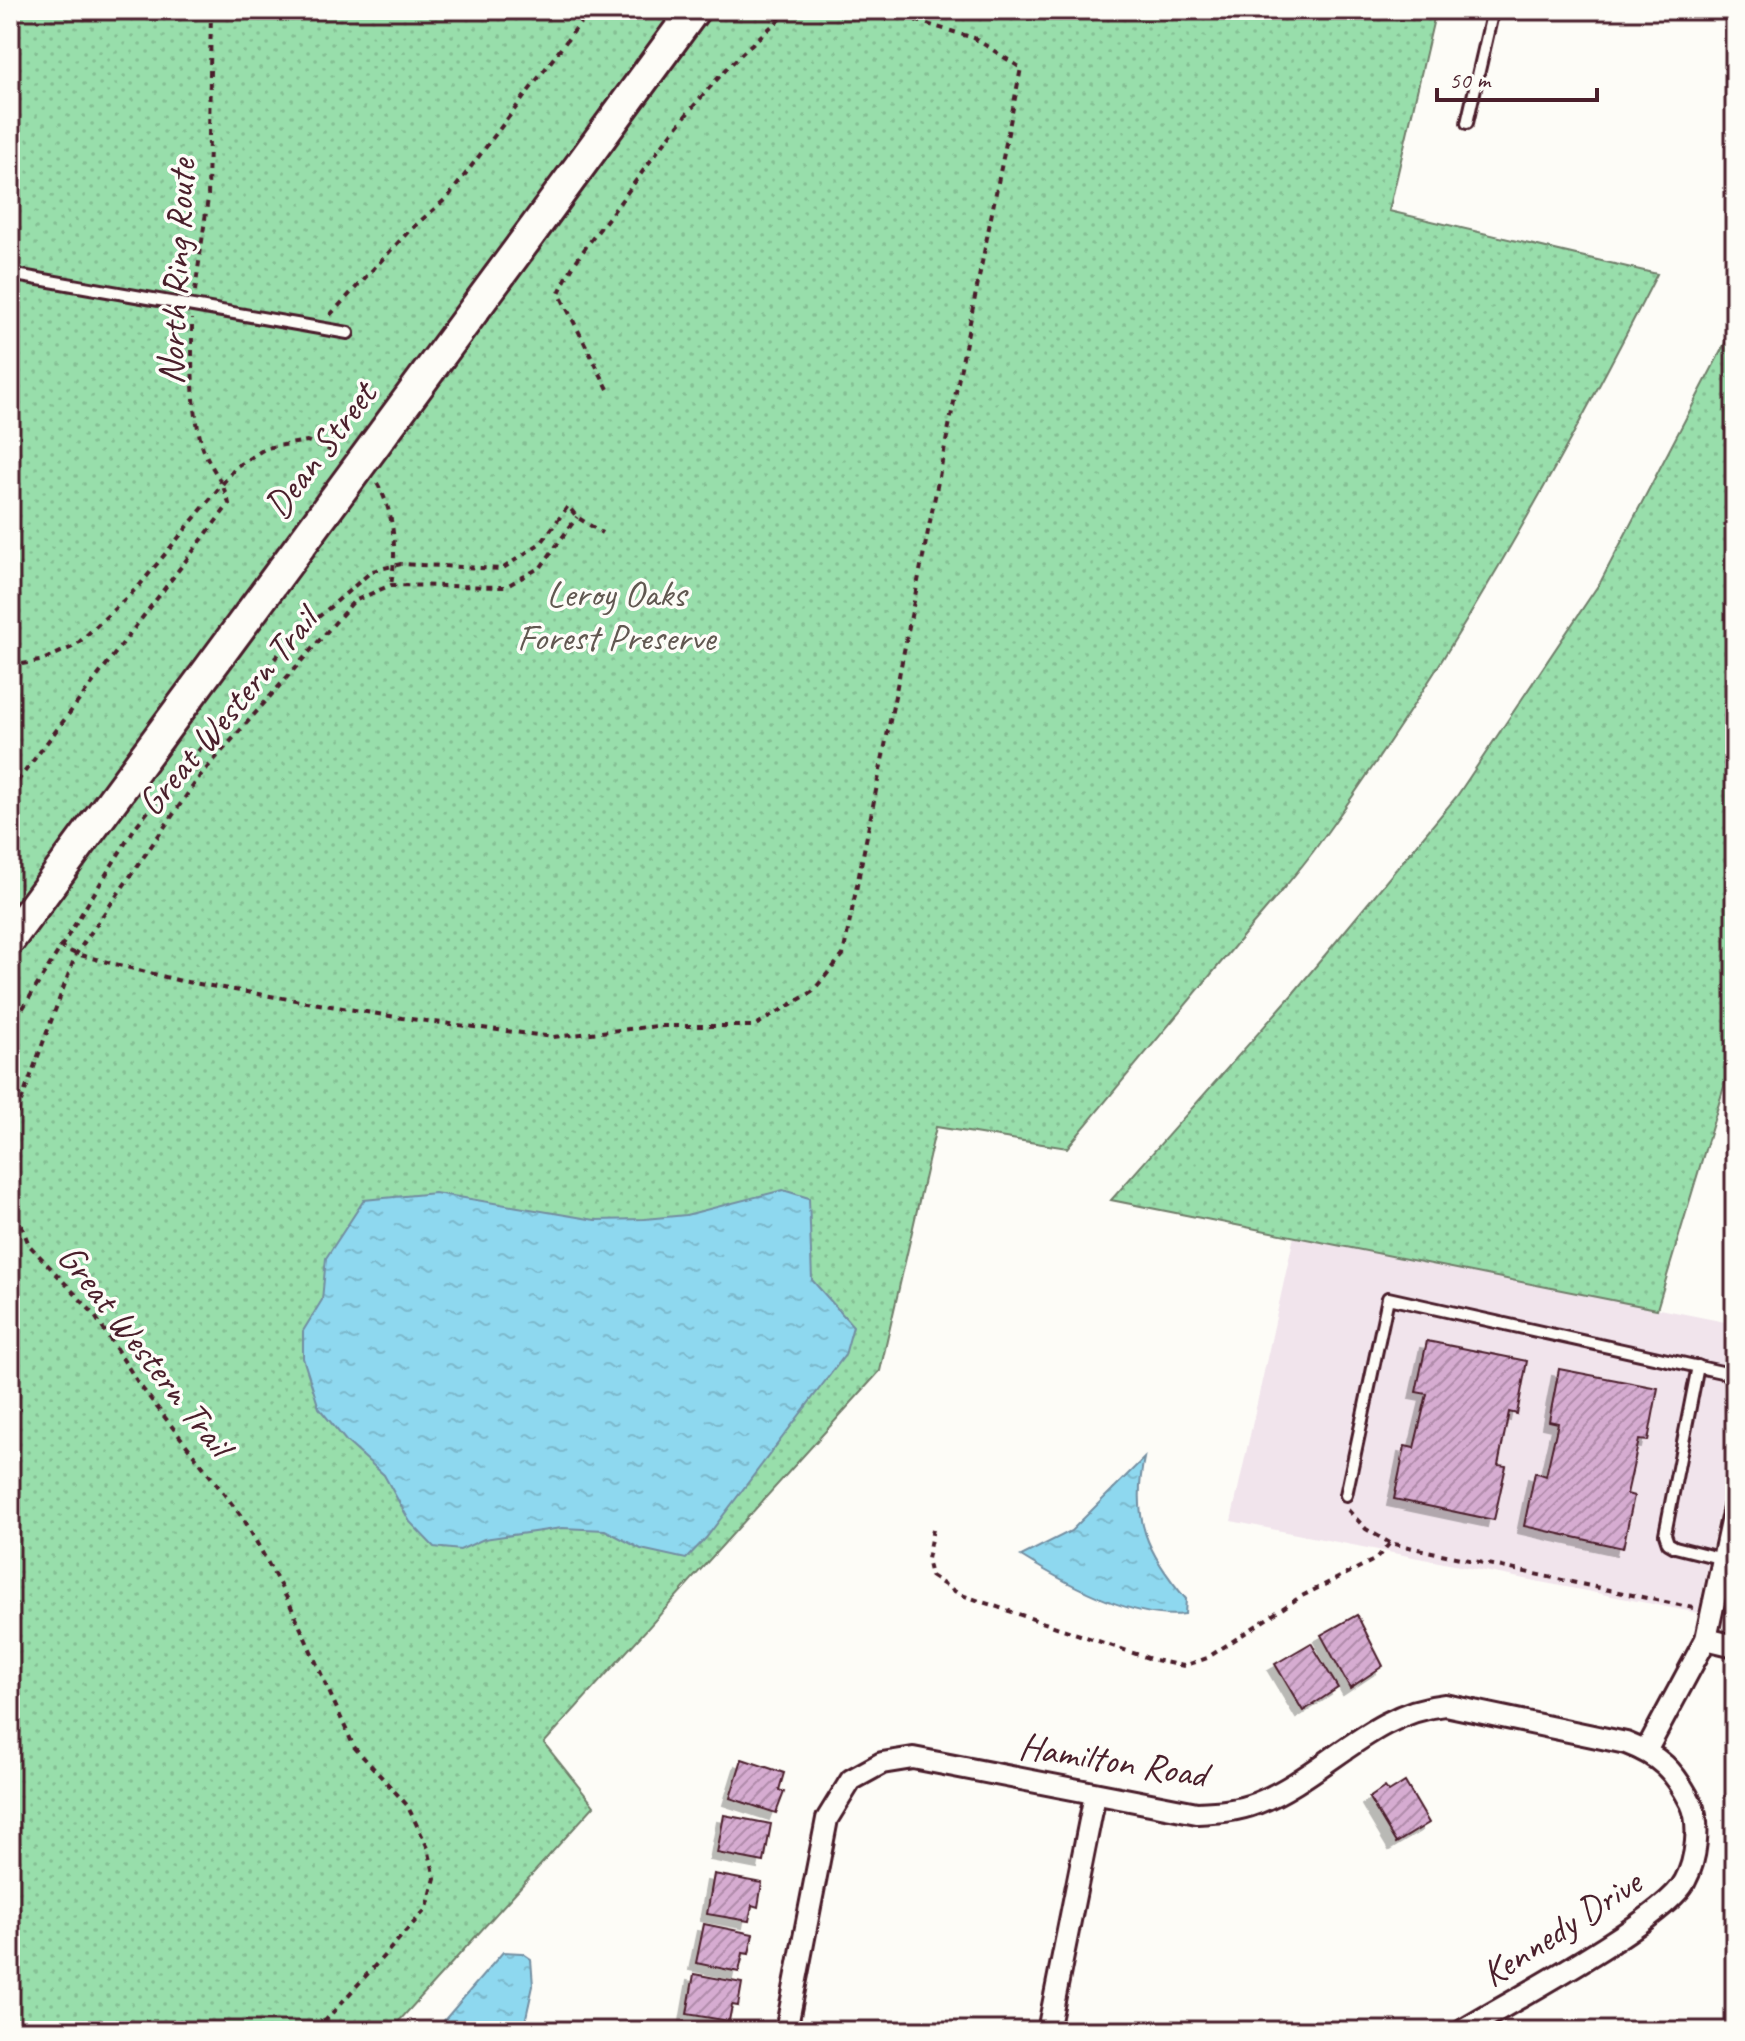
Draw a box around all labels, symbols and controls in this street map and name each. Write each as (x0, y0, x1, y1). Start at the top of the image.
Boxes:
scale bar (1437, 52, 1597, 102)
text: 50 m (1449, 65, 1492, 95)
street label: North Ring Route (147, 155, 206, 386)
street label: Dean Street (254, 370, 388, 527)
park label: Leroy Oaks Forest Preserve (517, 570, 718, 661)
street label: Great Western Trail (127, 594, 331, 825)
street label: Great Western Trail (48, 1235, 246, 1470)
street label: Hamilton Road (1016, 1722, 1216, 1799)
street label: Kennedy Drive (1472, 1858, 1652, 1997)

